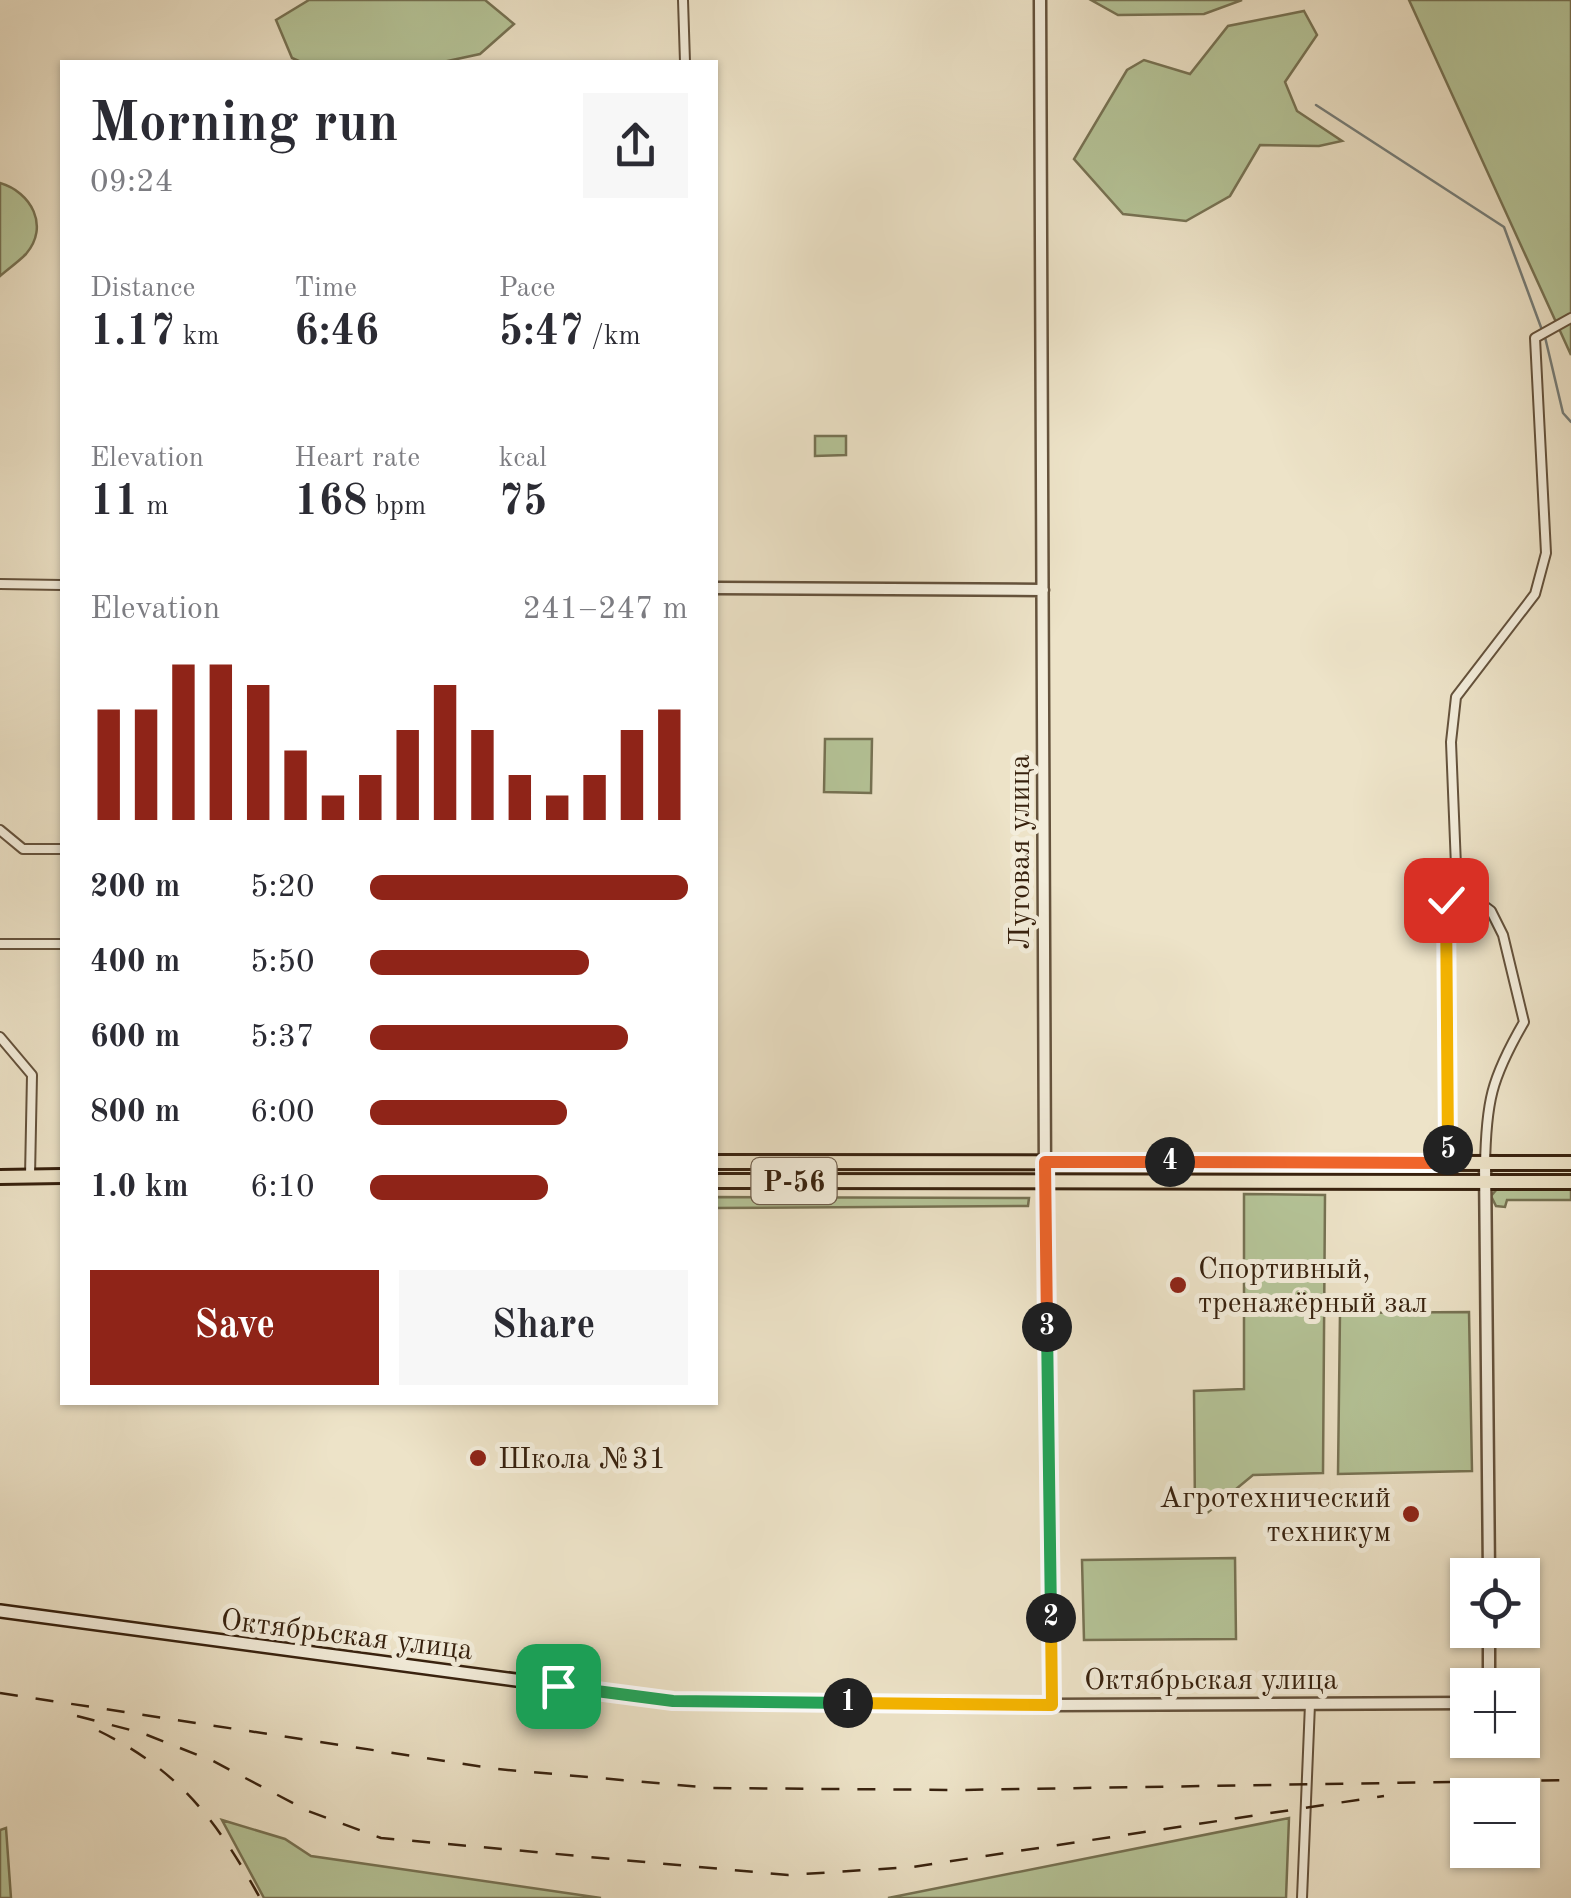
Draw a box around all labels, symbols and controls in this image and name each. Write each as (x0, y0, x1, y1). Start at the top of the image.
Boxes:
button: share (583, 93, 688, 198)
text: Morning run (90, 98, 399, 153)
text: 09:24 (90, 167, 173, 199)
text: Distance (90, 275, 195, 303)
text: Time (294, 275, 357, 303)
text: Pace (499, 275, 555, 303)
text: 1.17 (90, 312, 175, 354)
text: 6:46 (294, 312, 379, 354)
text: 5:47 (499, 312, 584, 354)
text: km (175, 323, 219, 351)
text: /km (584, 323, 641, 351)
text: Elevation (90, 445, 204, 473)
text: Heart rate (294, 445, 420, 473)
text: kcal (499, 445, 547, 473)
text: 11 (90, 482, 139, 524)
text: 168 (294, 482, 367, 524)
text: 75 (499, 482, 547, 524)
text: m (139, 493, 169, 521)
text: bpm (367, 493, 426, 521)
text: Elevation (90, 594, 220, 626)
text: 241–247 m (522, 594, 688, 626)
street label: Луговая улица (1006, 754, 1036, 950)
pin (1404, 858, 1489, 943)
text: 200 m (90, 872, 180, 904)
text: 5:20 (250, 872, 315, 904)
icon: check (1419, 873, 1474, 928)
text: 400 m (90, 947, 180, 979)
text: 5:50 (250, 947, 315, 979)
text: 600 m (90, 1022, 180, 1054)
text: 5:37 (250, 1022, 315, 1054)
text: 800 m (90, 1097, 180, 1129)
text: 6:00 (250, 1097, 315, 1129)
pin: 5 (1423, 1125, 1473, 1175)
text: 5 (1440, 1136, 1456, 1164)
pin: 4 (1145, 1137, 1195, 1187)
text: 4 (1162, 1148, 1178, 1176)
road number: Р-56 (752, 1158, 836, 1204)
text: 1.0 km (90, 1172, 189, 1204)
text: 6:10 (250, 1172, 315, 1204)
place label: Спортивный, тренажёрный зал (1198, 1255, 1427, 1319)
button: Save (90, 1270, 379, 1385)
button: Share (399, 1270, 688, 1385)
marker: Спортивный, тренажёрный зал (1167, 1274, 1189, 1296)
pin: 3 (1022, 1302, 1072, 1352)
text: 3 (1039, 1313, 1055, 1341)
place label: Школа №31 (498, 1445, 666, 1475)
marker: Школа №31 (467, 1447, 489, 1469)
place label: Агротехнический техникум (1159, 1484, 1391, 1548)
marker: Агротехнический техникум (1400, 1503, 1422, 1525)
map controls (1450, 1558, 1540, 1868)
button: locate (1450, 1558, 1540, 1648)
pin: 2 (1026, 1593, 1076, 1643)
text: 2 (1043, 1604, 1059, 1632)
street label: Октябрьская улица (219, 1606, 475, 1666)
pin (516, 1644, 601, 1729)
icon: arrive (531, 1659, 586, 1714)
street label: Октябрьская улица (1084, 1666, 1338, 1696)
button: + (1450, 1668, 1540, 1758)
pin: 1 (823, 1678, 873, 1728)
text: 1 (840, 1689, 856, 1717)
button: − (1450, 1778, 1540, 1868)

